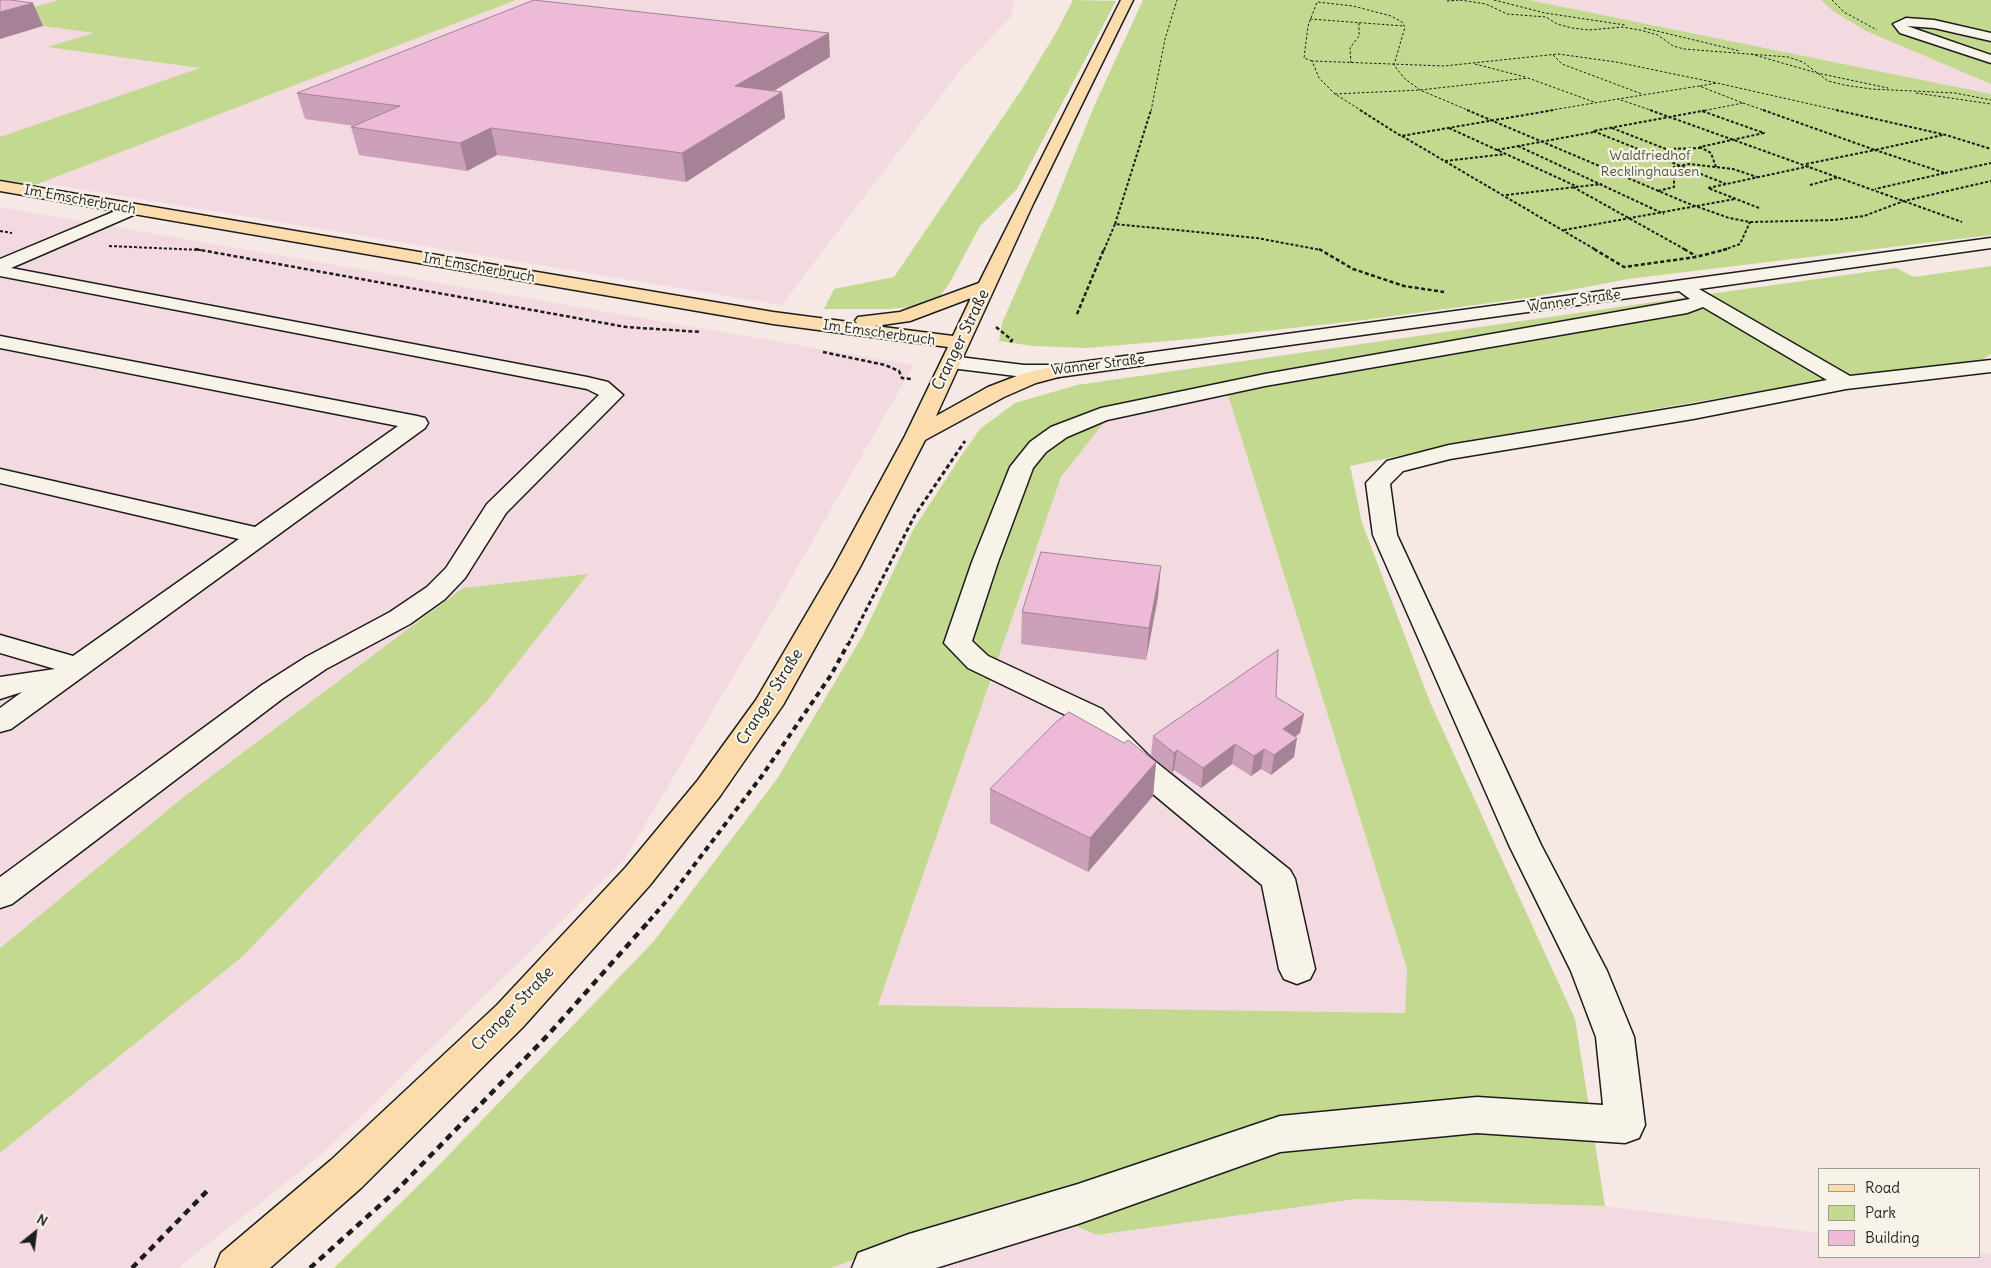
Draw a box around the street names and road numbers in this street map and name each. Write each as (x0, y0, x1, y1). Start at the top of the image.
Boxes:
street label: Im Emscherbruch (23, 182, 137, 218)
street label: Im Emscherbruch (422, 250, 536, 286)
street label: Cranger Straße (928, 286, 994, 394)
street label: Wanner Straße (1526, 286, 1622, 316)
street label: Im Emscherbruch (822, 317, 936, 349)
street label: Wanner Straße (1050, 351, 1146, 379)
street label: Cranger Straße (733, 645, 807, 749)
street label: Cranger Straße (468, 963, 558, 1055)

